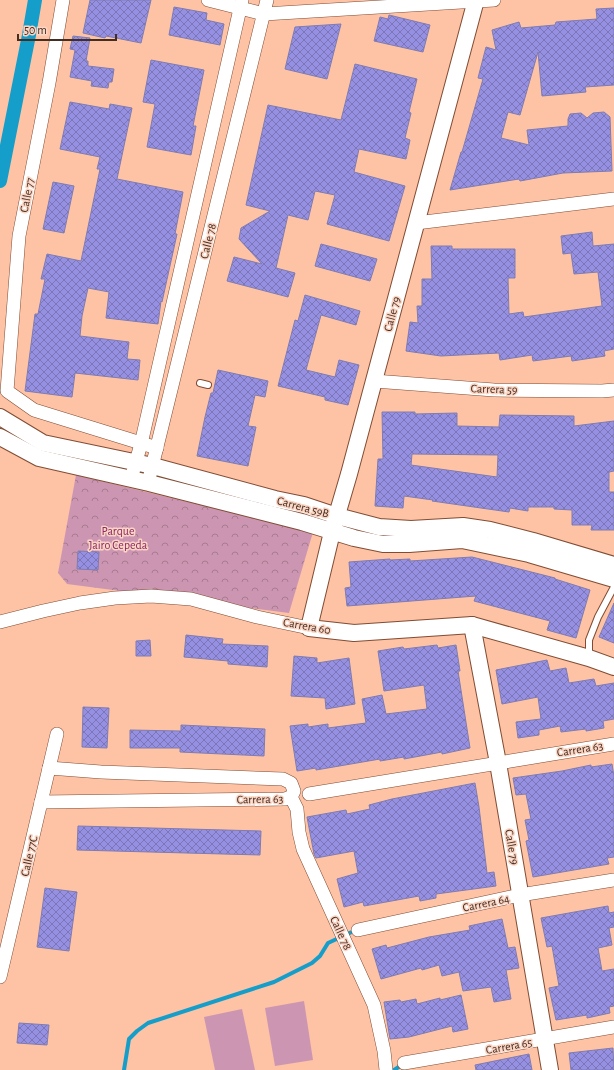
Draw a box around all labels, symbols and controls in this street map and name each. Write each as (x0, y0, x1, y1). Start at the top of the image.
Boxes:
scale bar (18, 16, 116, 42)
text: 50 m (24, 24, 47, 36)
street label: Calle 77 (18, 177, 36, 213)
street label: Calle 78 (198, 222, 218, 260)
street label: Calle 79 (382, 295, 403, 333)
street label: Carrera 59 (470, 382, 518, 396)
street label: Carrera 59B (276, 494, 330, 520)
park label: Parque Jairo Cepeda (89, 525, 148, 551)
street label: Carrera 60 (282, 616, 332, 636)
street label: Carrera 63 (556, 739, 604, 759)
street label: Carrera 63 (236, 793, 284, 805)
street label: Calle 79 (503, 828, 521, 866)
street label: Calle 77C (18, 834, 40, 878)
street label: Carrera 64 (461, 892, 511, 914)
street label: Calle 78 (328, 914, 354, 952)
street label: Carrera 65 (485, 1036, 533, 1056)

